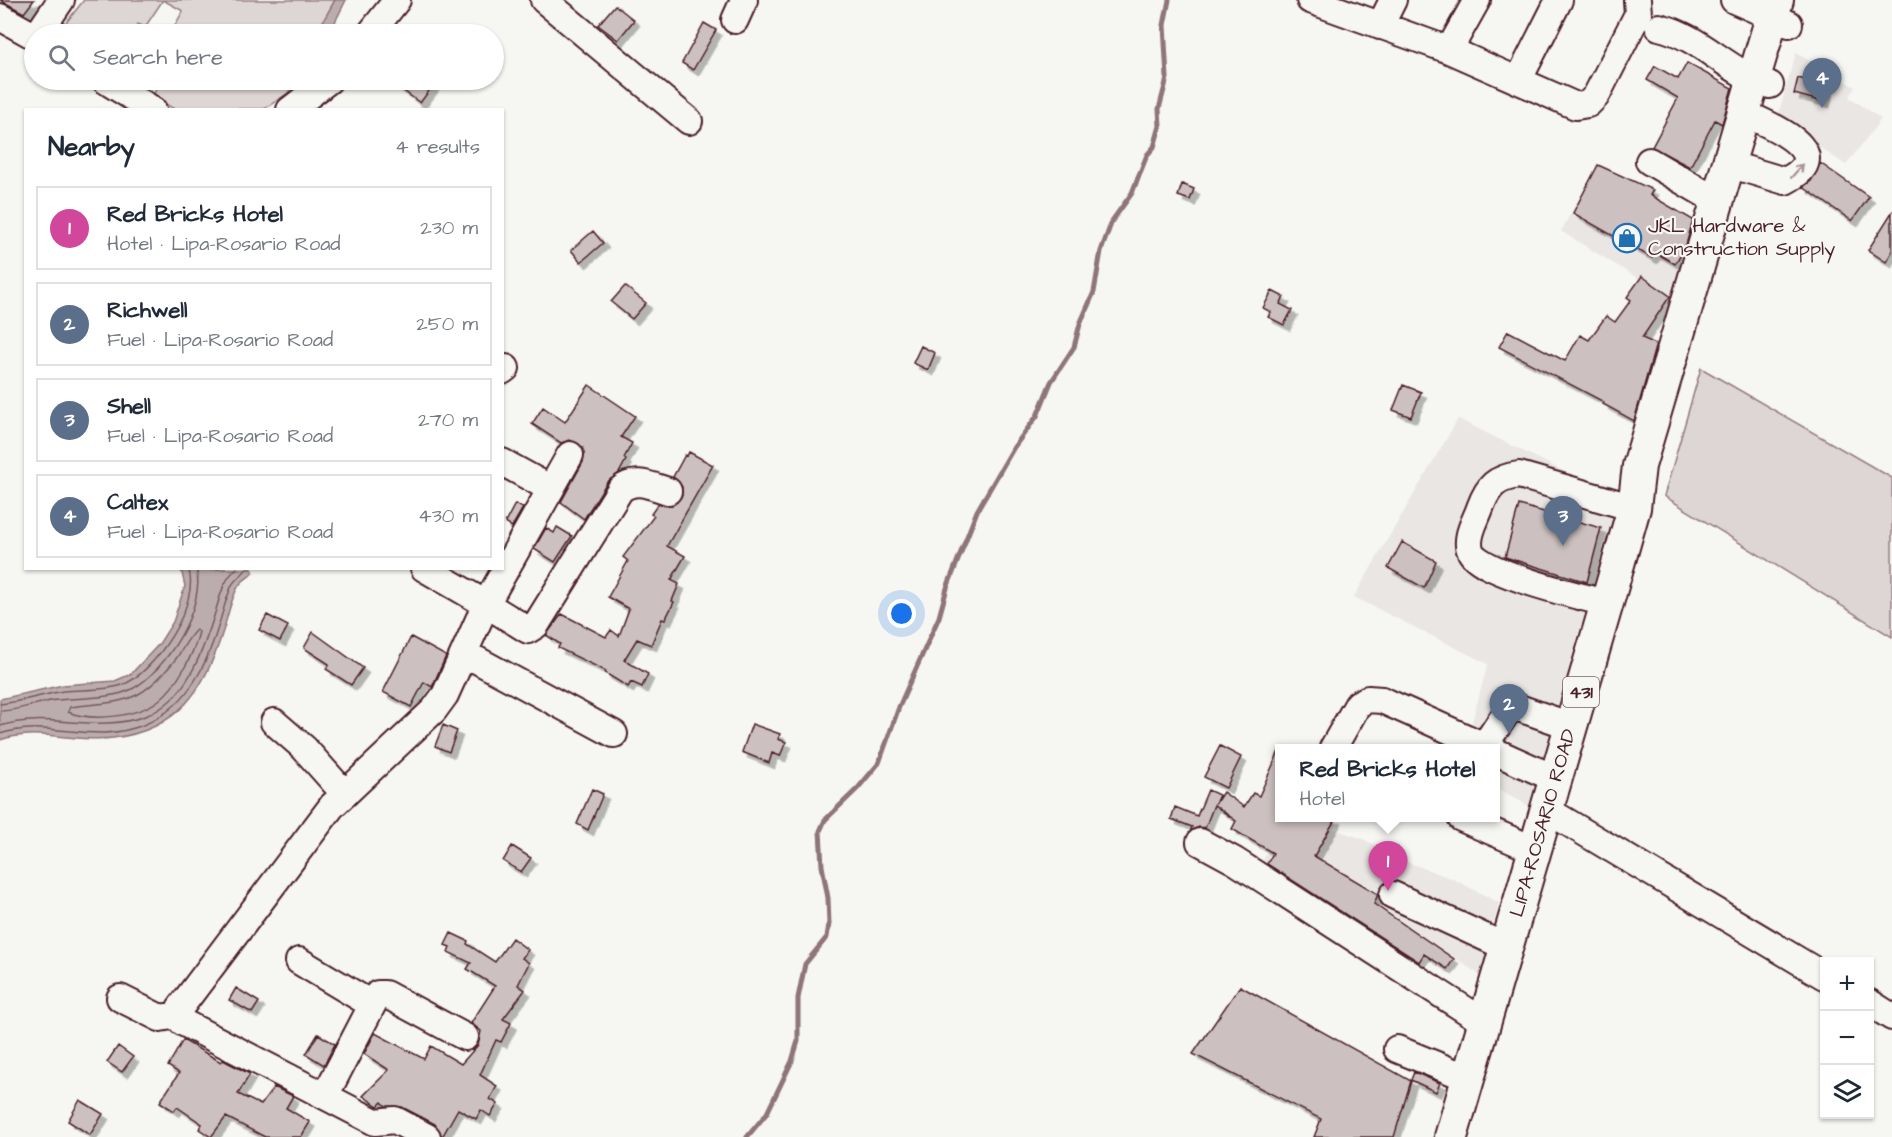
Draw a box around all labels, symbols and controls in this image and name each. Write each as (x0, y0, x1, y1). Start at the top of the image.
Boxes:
search box (24, 24, 504, 90)
icon: search (45, 41, 78, 74)
text: Search here (93, 42, 223, 73)
pin: 4 (1802, 58, 1842, 108)
text: Nearby (48, 129, 135, 165)
text: 4 results (395, 133, 480, 161)
one-way arrow (1790, 163, 1804, 179)
text: Red Bricks Hotel (107, 199, 283, 230)
place label: JKL Hardware & Construction Supply (1648, 212, 1835, 264)
text: 1 (68, 214, 71, 242)
text: 230 m (420, 214, 478, 242)
shop icon: JKL Hardware & Construction Supply (1611, 222, 1643, 254)
text: Hotel · Lipa-Rosario Road (107, 230, 341, 258)
text: Richwell (107, 295, 187, 326)
text: 2 (64, 310, 75, 338)
text: 250 m (416, 310, 478, 338)
text: Fuel · Lipa-Rosario Road (107, 326, 333, 354)
text: Shell (107, 391, 151, 422)
text: 3 (64, 406, 75, 434)
text: 270 m (418, 406, 478, 434)
text: Fuel · Lipa-Rosario Road (107, 422, 333, 450)
text: Caltex (107, 487, 168, 518)
pin: 3 (1544, 496, 1582, 546)
text: 4 (63, 502, 76, 530)
text: 430 m (418, 502, 478, 530)
text: Fuel · Lipa-Rosario Road (107, 518, 333, 546)
your location (887, 599, 916, 628)
road number: 431 (1563, 677, 1599, 707)
pin: 2 (1490, 684, 1528, 734)
street label: LIPA-ROSARIO ROAD (1503, 726, 1583, 920)
popup (1275, 744, 1500, 822)
text: Red Bricks Hotel (1299, 754, 1476, 785)
text: Hotel (1299, 785, 1345, 813)
pin: 1 (1368, 842, 1408, 891)
map controls (1820, 957, 1874, 1119)
button: + (1820, 957, 1874, 1011)
button: − (1820, 1011, 1874, 1065)
button: layers (1820, 1065, 1874, 1119)

